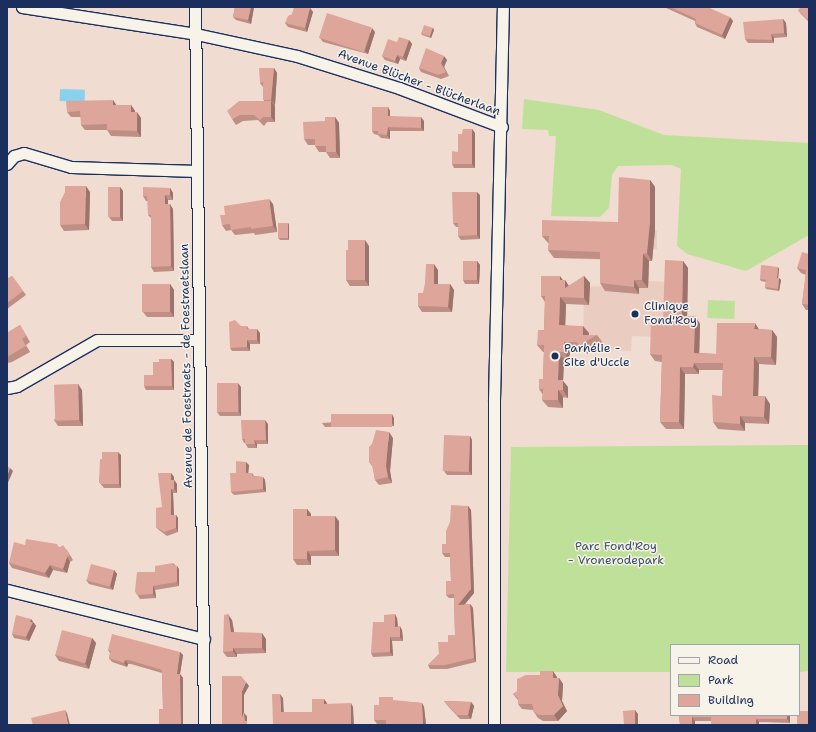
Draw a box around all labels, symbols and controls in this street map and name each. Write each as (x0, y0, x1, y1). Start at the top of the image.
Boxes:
street label: Avenue Blücher - Blücherlaan (336, 47, 502, 119)
street label: Avenue de Foestraets - de Foestraetslaan (178, 243, 196, 489)
place label: Clinique Fond'Roy (644, 300, 697, 328)
marker: Clinique Fond'Roy (629, 308, 641, 320)
place label: Parhélie - Site d'Uccle (564, 342, 630, 370)
marker: Parhélie - Site d'Uccle (549, 350, 561, 362)
park label: Parc Fond'Roy - Vronerodepark (568, 540, 664, 568)
legend (670, 644, 800, 716)
text: Road (708, 652, 738, 668)
text: Park (708, 672, 734, 688)
text: Building (708, 692, 754, 708)

